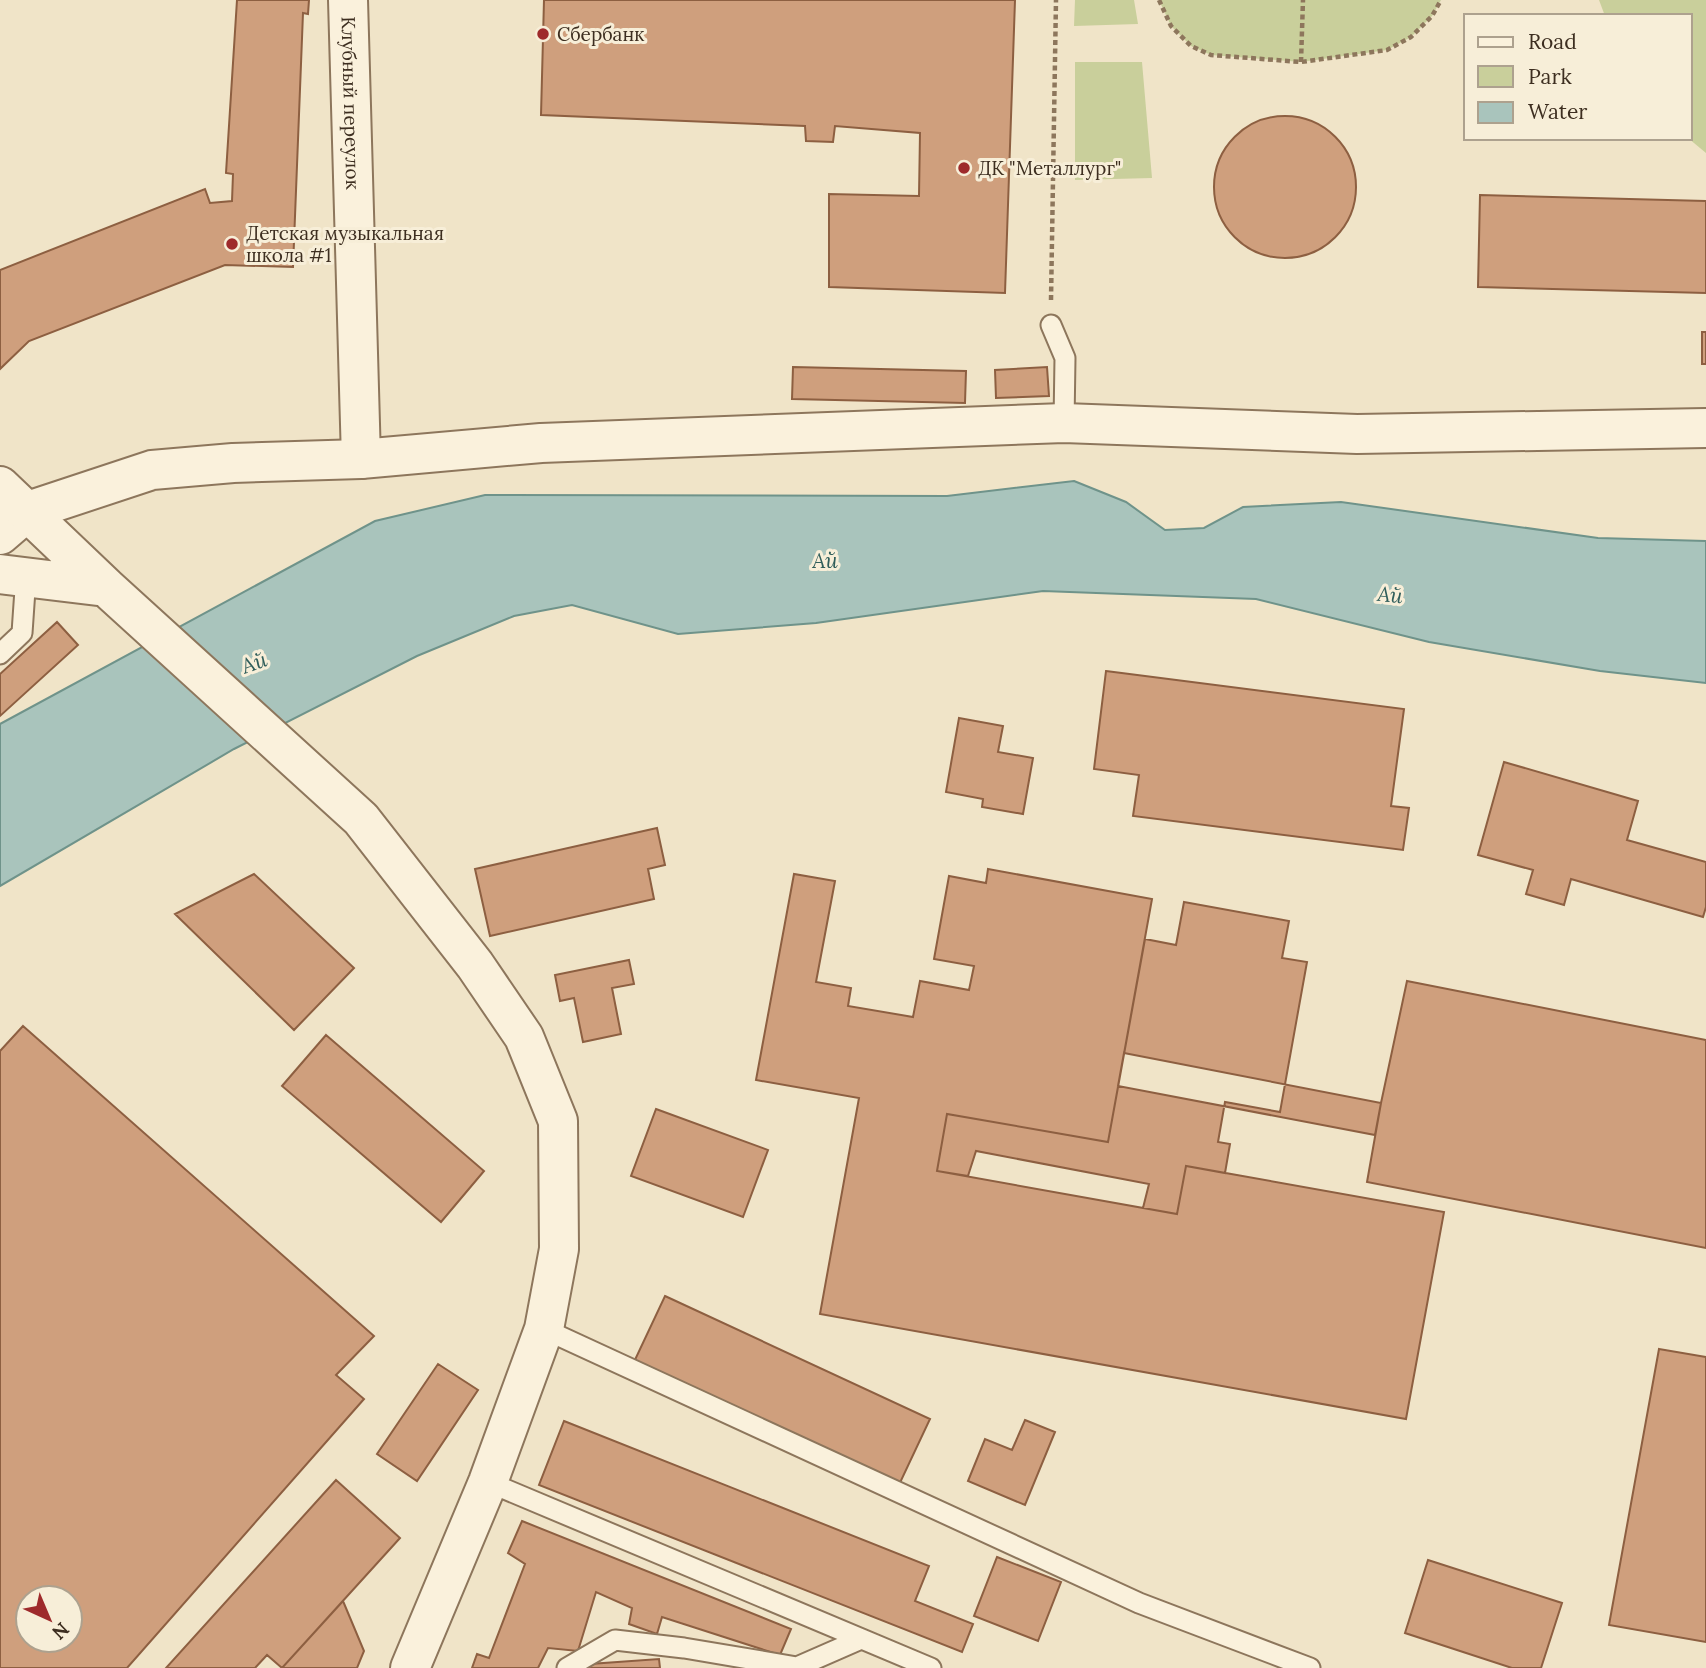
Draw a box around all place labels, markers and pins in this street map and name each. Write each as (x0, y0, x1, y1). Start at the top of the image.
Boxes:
place label: Сбербанк (557, 22, 645, 46)
marker: Сбербанк (535, 26, 551, 42)
place label: ДК "Металлург" (978, 156, 1121, 180)
marker: ДК "Металлург" (956, 160, 972, 176)
place label: Детская музыкальная школа #1 (246, 221, 444, 267)
marker: Детская музыкальная школа #1 (224, 236, 240, 252)

